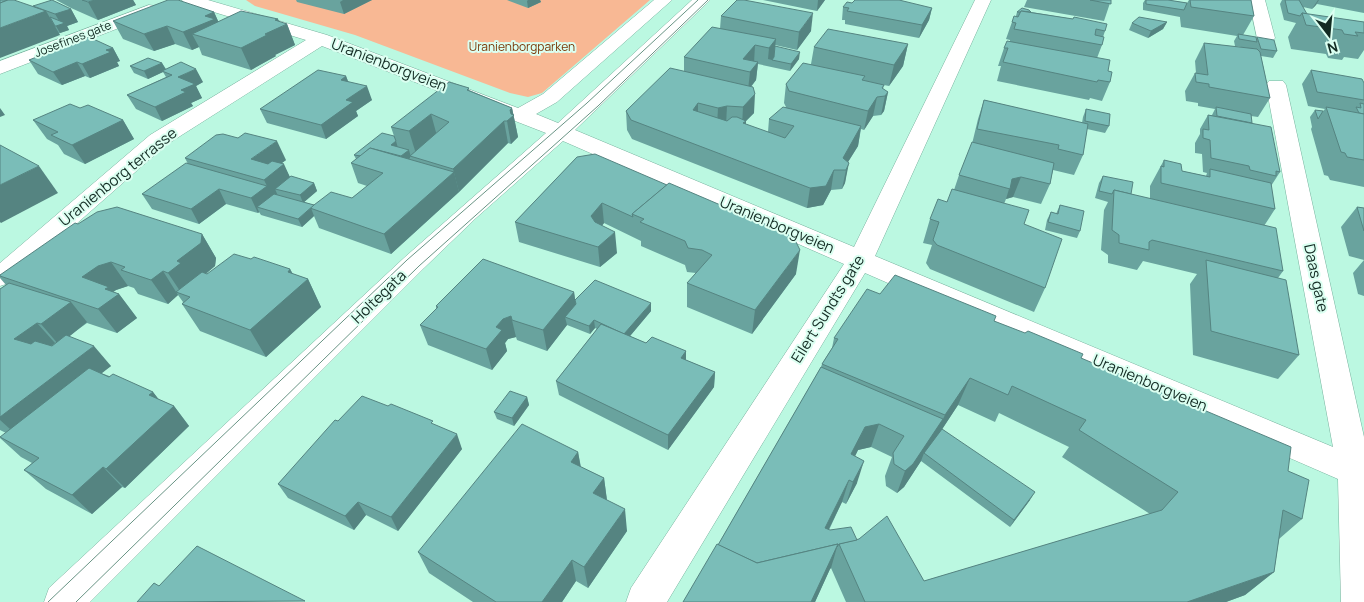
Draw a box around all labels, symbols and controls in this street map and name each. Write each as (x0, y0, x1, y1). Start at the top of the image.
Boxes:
north arrow (1304, 10, 1354, 60)
street label: Josefines gate (32, 16, 114, 61)
street label: Uranienborgveien (328, 33, 450, 96)
text: N (1325, 37, 1340, 58)
park label: Uranienborgparken (469, 38, 575, 55)
street label: Uranienborg terrasse (54, 122, 181, 231)
street label: Uranienborgveien (717, 191, 838, 258)
street label: Daas gate (1299, 242, 1334, 314)
street label: Eilert Sundts gate (786, 251, 869, 367)
street label: Holtegata (347, 265, 411, 328)
street label: Uranienborgveien (1090, 349, 1211, 416)

